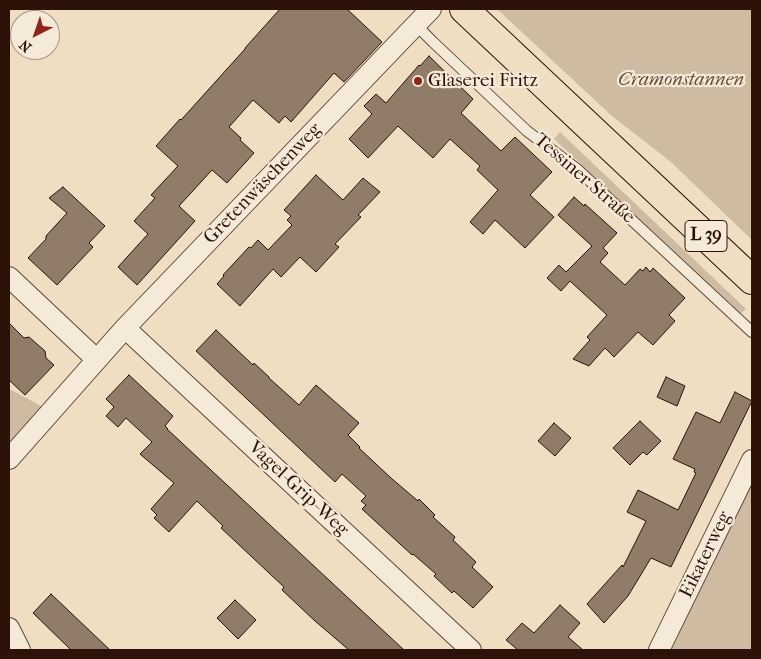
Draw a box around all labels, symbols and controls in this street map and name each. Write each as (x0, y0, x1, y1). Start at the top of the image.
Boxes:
north arrow (10, 10, 60, 60)
text: N (16, 36, 35, 56)
park label: Cramonstannen (618, 69, 744, 91)
place label: Glaserei Fritz (428, 70, 538, 92)
marker: Glaserei Fritz (412, 75, 424, 87)
street label: Gretenwäschenweg (199, 119, 327, 249)
street label: Tessiner Straße (529, 129, 639, 229)
road number: L 39 (685, 220, 727, 252)
street label: Vagel-Grip-Weg (243, 437, 353, 541)
street label: Eikaterweg (675, 508, 737, 602)

